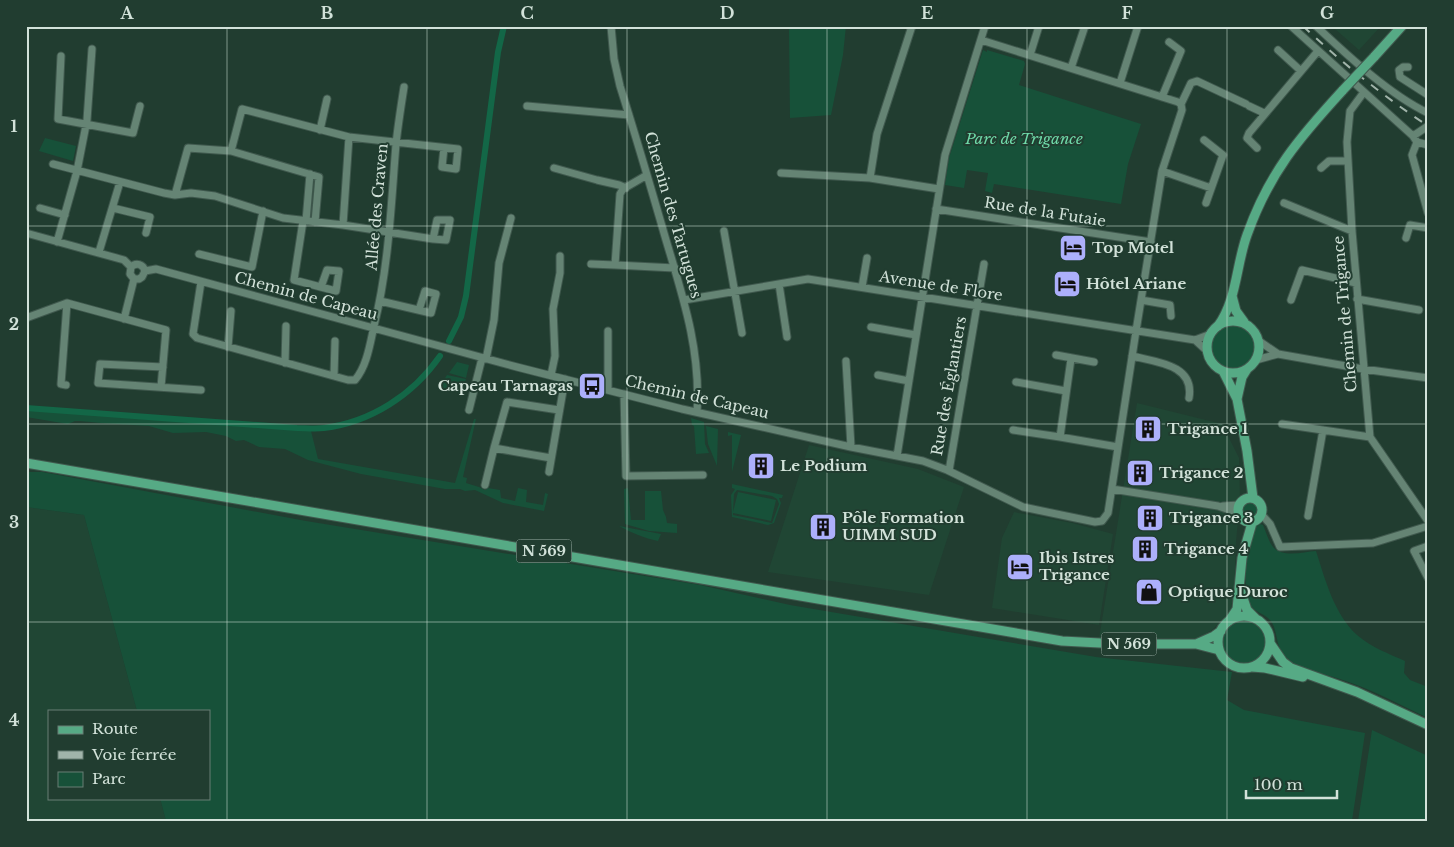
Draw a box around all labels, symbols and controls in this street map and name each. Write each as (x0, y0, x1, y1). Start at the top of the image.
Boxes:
text: A (120, 3, 135, 23)
text: B (321, 3, 334, 23)
text: C (520, 3, 534, 23)
text: D (720, 3, 734, 23)
text: E (921, 3, 933, 23)
text: F (1121, 3, 1133, 23)
text: G (1320, 3, 1334, 23)
text: 1 (11, 116, 18, 136)
street label: Chemin des Tartugues (641, 129, 706, 300)
park label: Parc de Trigance (964, 129, 1083, 148)
street label: Allée des Craven (361, 143, 392, 272)
street label: Rue de la Futaie (983, 193, 1107, 231)
hotel icon: Top Motel (1058, 233, 1088, 263)
street label: Chemin de Trigance (1328, 235, 1361, 393)
place label: Top Motel (1092, 238, 1175, 257)
street label: Avenue de Flore (877, 266, 1004, 305)
street label: Chemin de Capeau (233, 267, 380, 324)
hotel icon: Hôtel Ariane (1052, 269, 1082, 299)
place label: Hôtel Ariane (1086, 274, 1186, 293)
text: 2 (9, 314, 19, 334)
street label: Rue des Églantiers (927, 314, 970, 457)
bus stop icon: Capeau Tarnagas (577, 371, 607, 401)
street label: Chemin de Capeau (623, 371, 771, 422)
place label: Capeau Tarnagas (438, 376, 573, 395)
building icon: Trigance 1 (1133, 414, 1163, 444)
place label: Trigance 1 (1167, 419, 1249, 438)
building icon: Le Podium (746, 451, 776, 481)
place label: Le Podium (780, 456, 868, 475)
building icon: Trigance 2 (1125, 458, 1155, 488)
place label: Trigance 2 (1159, 463, 1244, 482)
building icon: Trigance 3 (1135, 503, 1165, 533)
place label: Pôle Formation UIMM SUD (842, 508, 965, 544)
place label: Trigance 3 (1169, 508, 1253, 527)
text: 3 (9, 512, 19, 532)
building icon: Pôle Formation UIMM SUD (808, 512, 838, 542)
building icon: Trigance 4 (1130, 534, 1160, 564)
place label: Trigance 4 (1164, 539, 1249, 558)
road number: N 569 (516, 540, 572, 562)
place label: Ibis Istres Trigance (1039, 548, 1114, 584)
hotel icon: Ibis Istres Trigance (1005, 552, 1035, 582)
shop icon: Optique Duroc (1134, 577, 1164, 607)
place label: Optique Duroc (1168, 582, 1288, 601)
road number: N 569 (1102, 633, 1156, 656)
text: 4 (9, 710, 19, 730)
legend (48, 710, 210, 800)
text: Route (92, 719, 138, 738)
text: Voie ferrée (91, 745, 176, 764)
scale bar (1246, 767, 1338, 799)
text: Parc (92, 769, 125, 788)
text: 100 m (1254, 775, 1303, 794)

